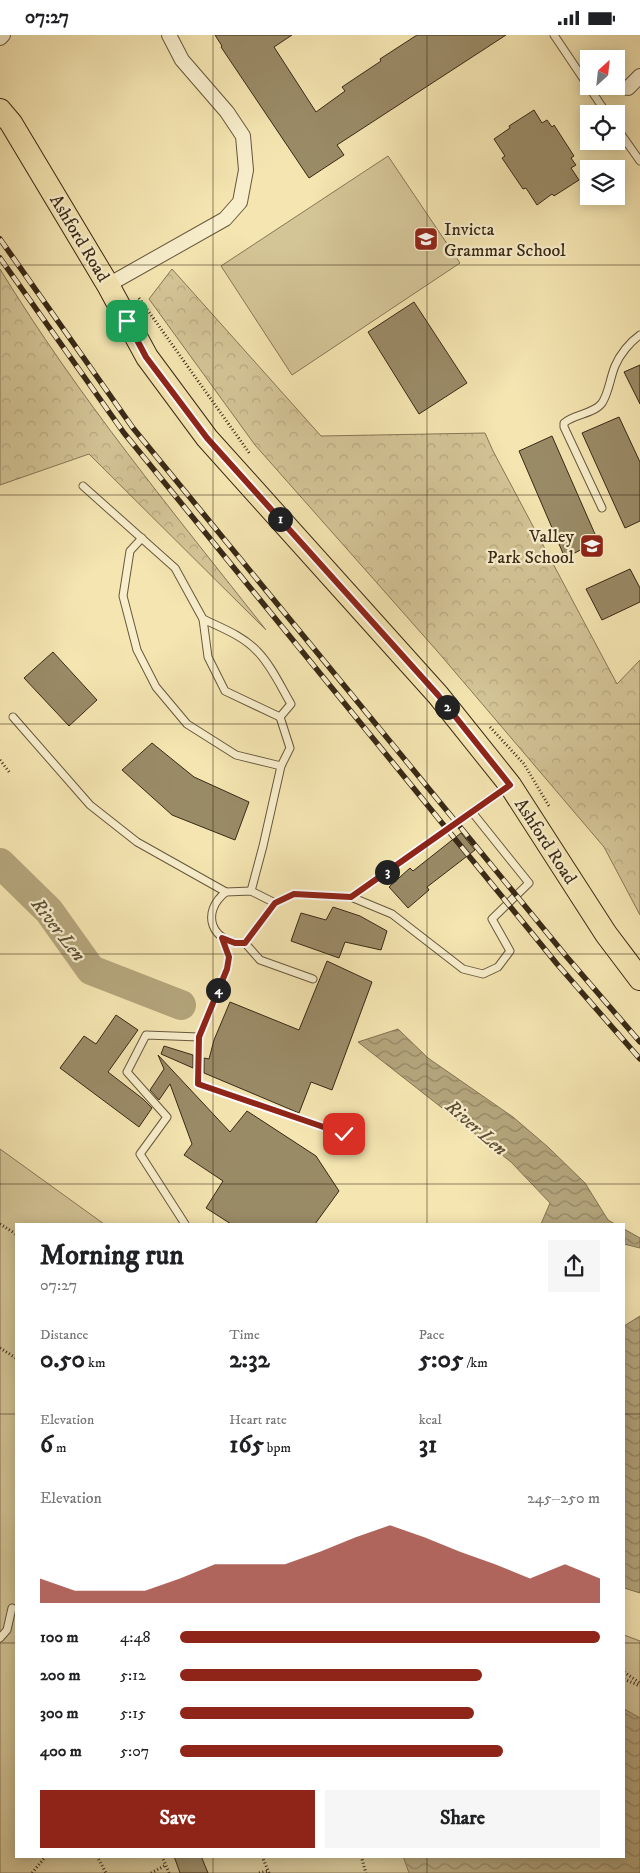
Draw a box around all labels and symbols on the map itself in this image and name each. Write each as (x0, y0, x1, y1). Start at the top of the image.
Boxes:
north arrow (580, 50, 625, 95)
street label: Ashford Road (44, 191, 114, 286)
place label: Invicta Grammar School (444, 219, 566, 262)
school or university icon: Invicta Grammar School (413, 226, 439, 252)
pin (106, 300, 148, 342)
pin: 1 (268, 507, 292, 531)
place label: Valley Park School (487, 526, 575, 569)
school or university icon: Valley Park School (579, 533, 605, 559)
pin: 2 (434, 695, 460, 719)
street label: Ashford Road (509, 794, 581, 889)
pin: 3 (374, 859, 400, 885)
water label: River Len (25, 893, 90, 967)
pin: 4 (206, 977, 230, 1003)
water label: River Len (440, 1094, 512, 1161)
pin (323, 1113, 365, 1155)

